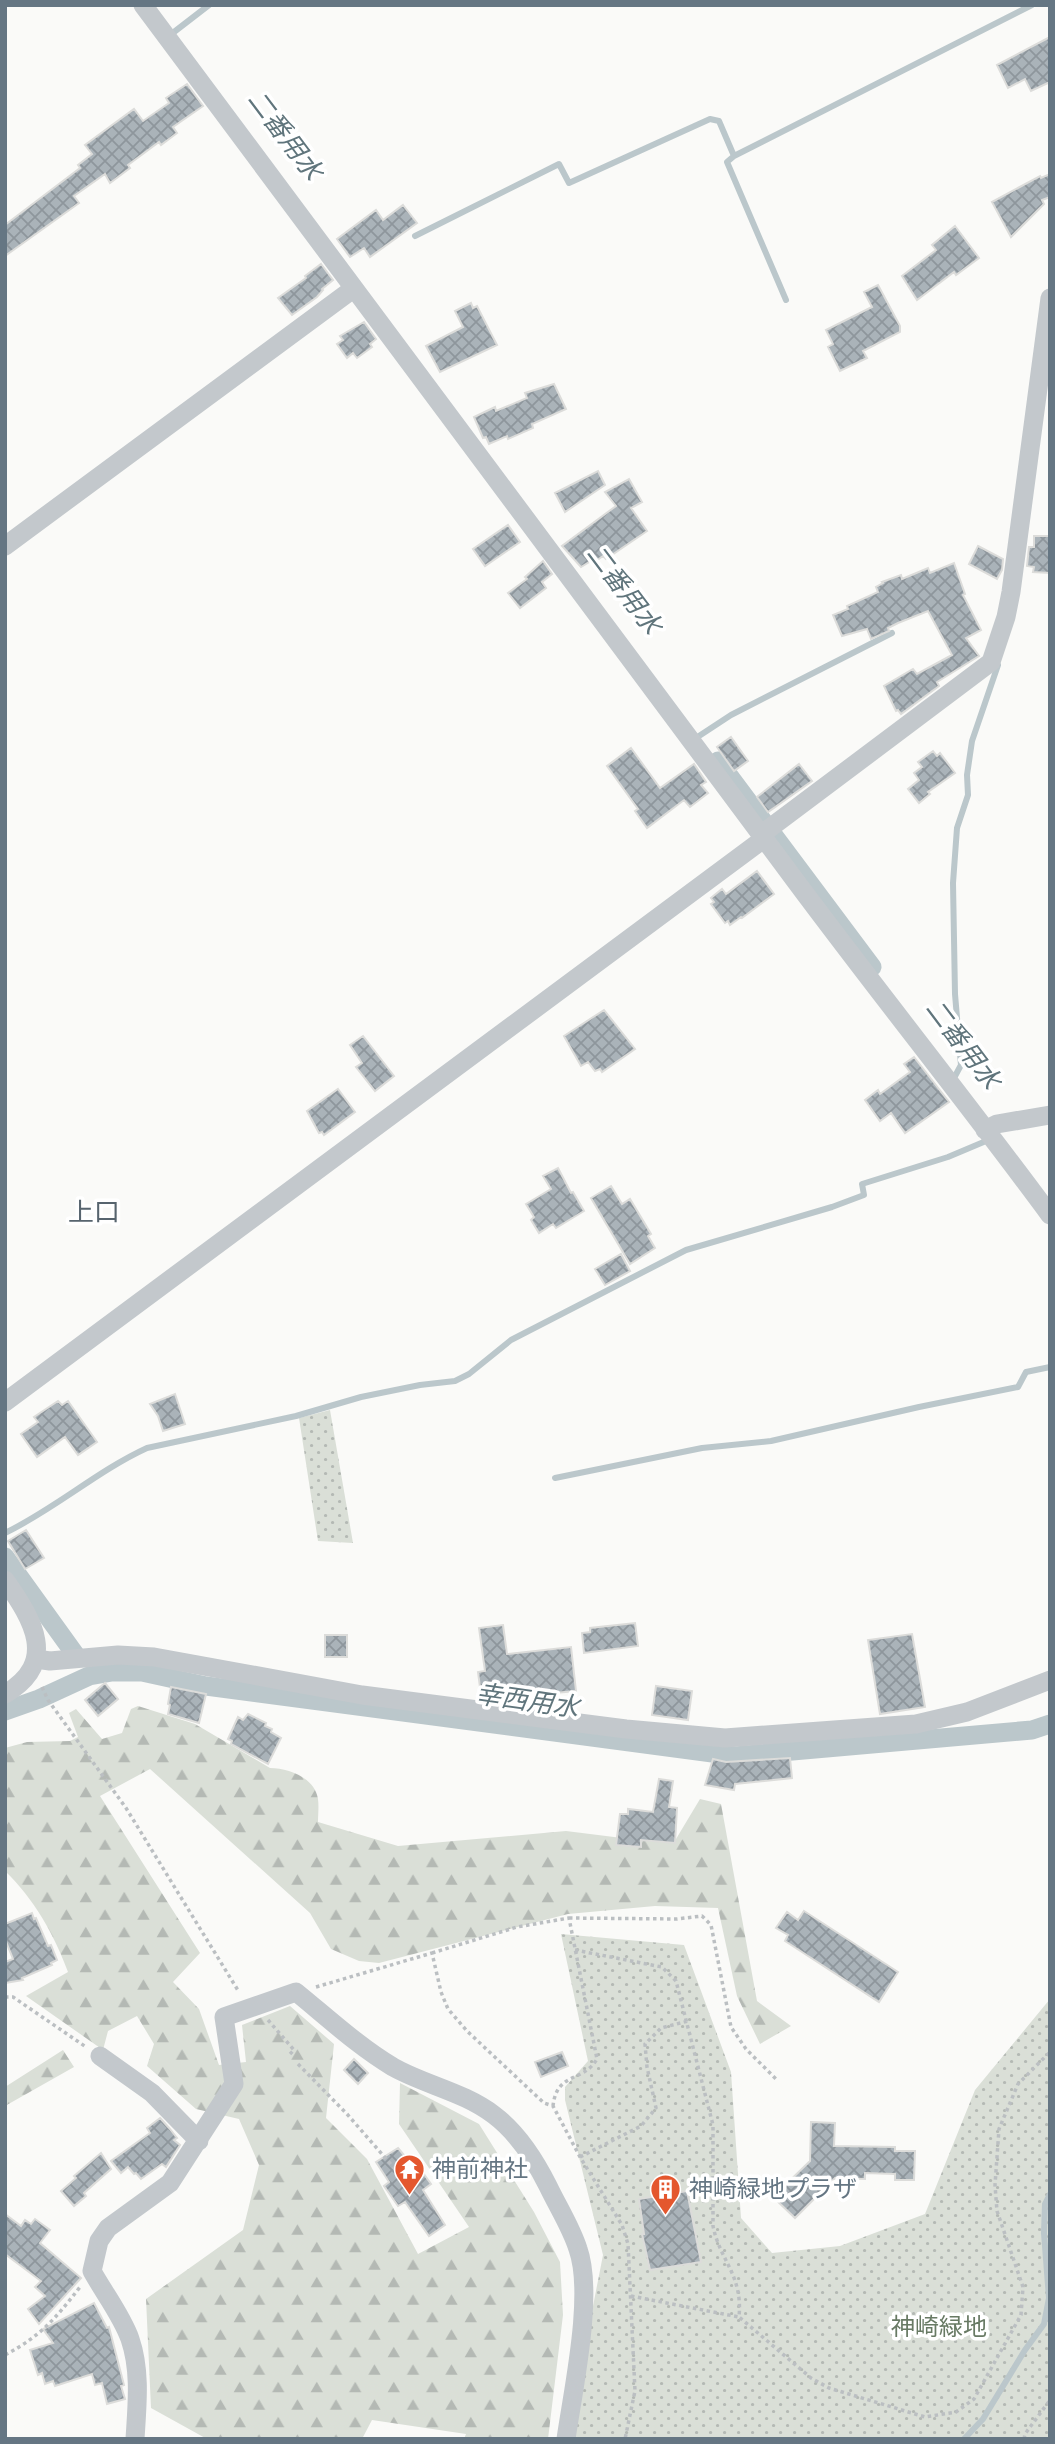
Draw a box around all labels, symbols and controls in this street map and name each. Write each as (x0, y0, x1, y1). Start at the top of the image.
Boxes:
water label: 二番用水 (240, 85, 329, 189)
water label: 二番用水 (579, 539, 668, 643)
water label: 二番用水 (918, 994, 1007, 1098)
district label: 上口 (68, 1198, 120, 1229)
water label: 幸西用水 (473, 1679, 584, 1725)
temple icon: 神前神社 (392, 2152, 426, 2196)
place label: 神前神社 (432, 2155, 528, 2184)
building icon: 神崎緑地プラザ (649, 2172, 683, 2216)
place label: 神崎緑地プラザ (689, 2175, 857, 2204)
park label: 神崎緑地 (891, 2313, 987, 2342)

